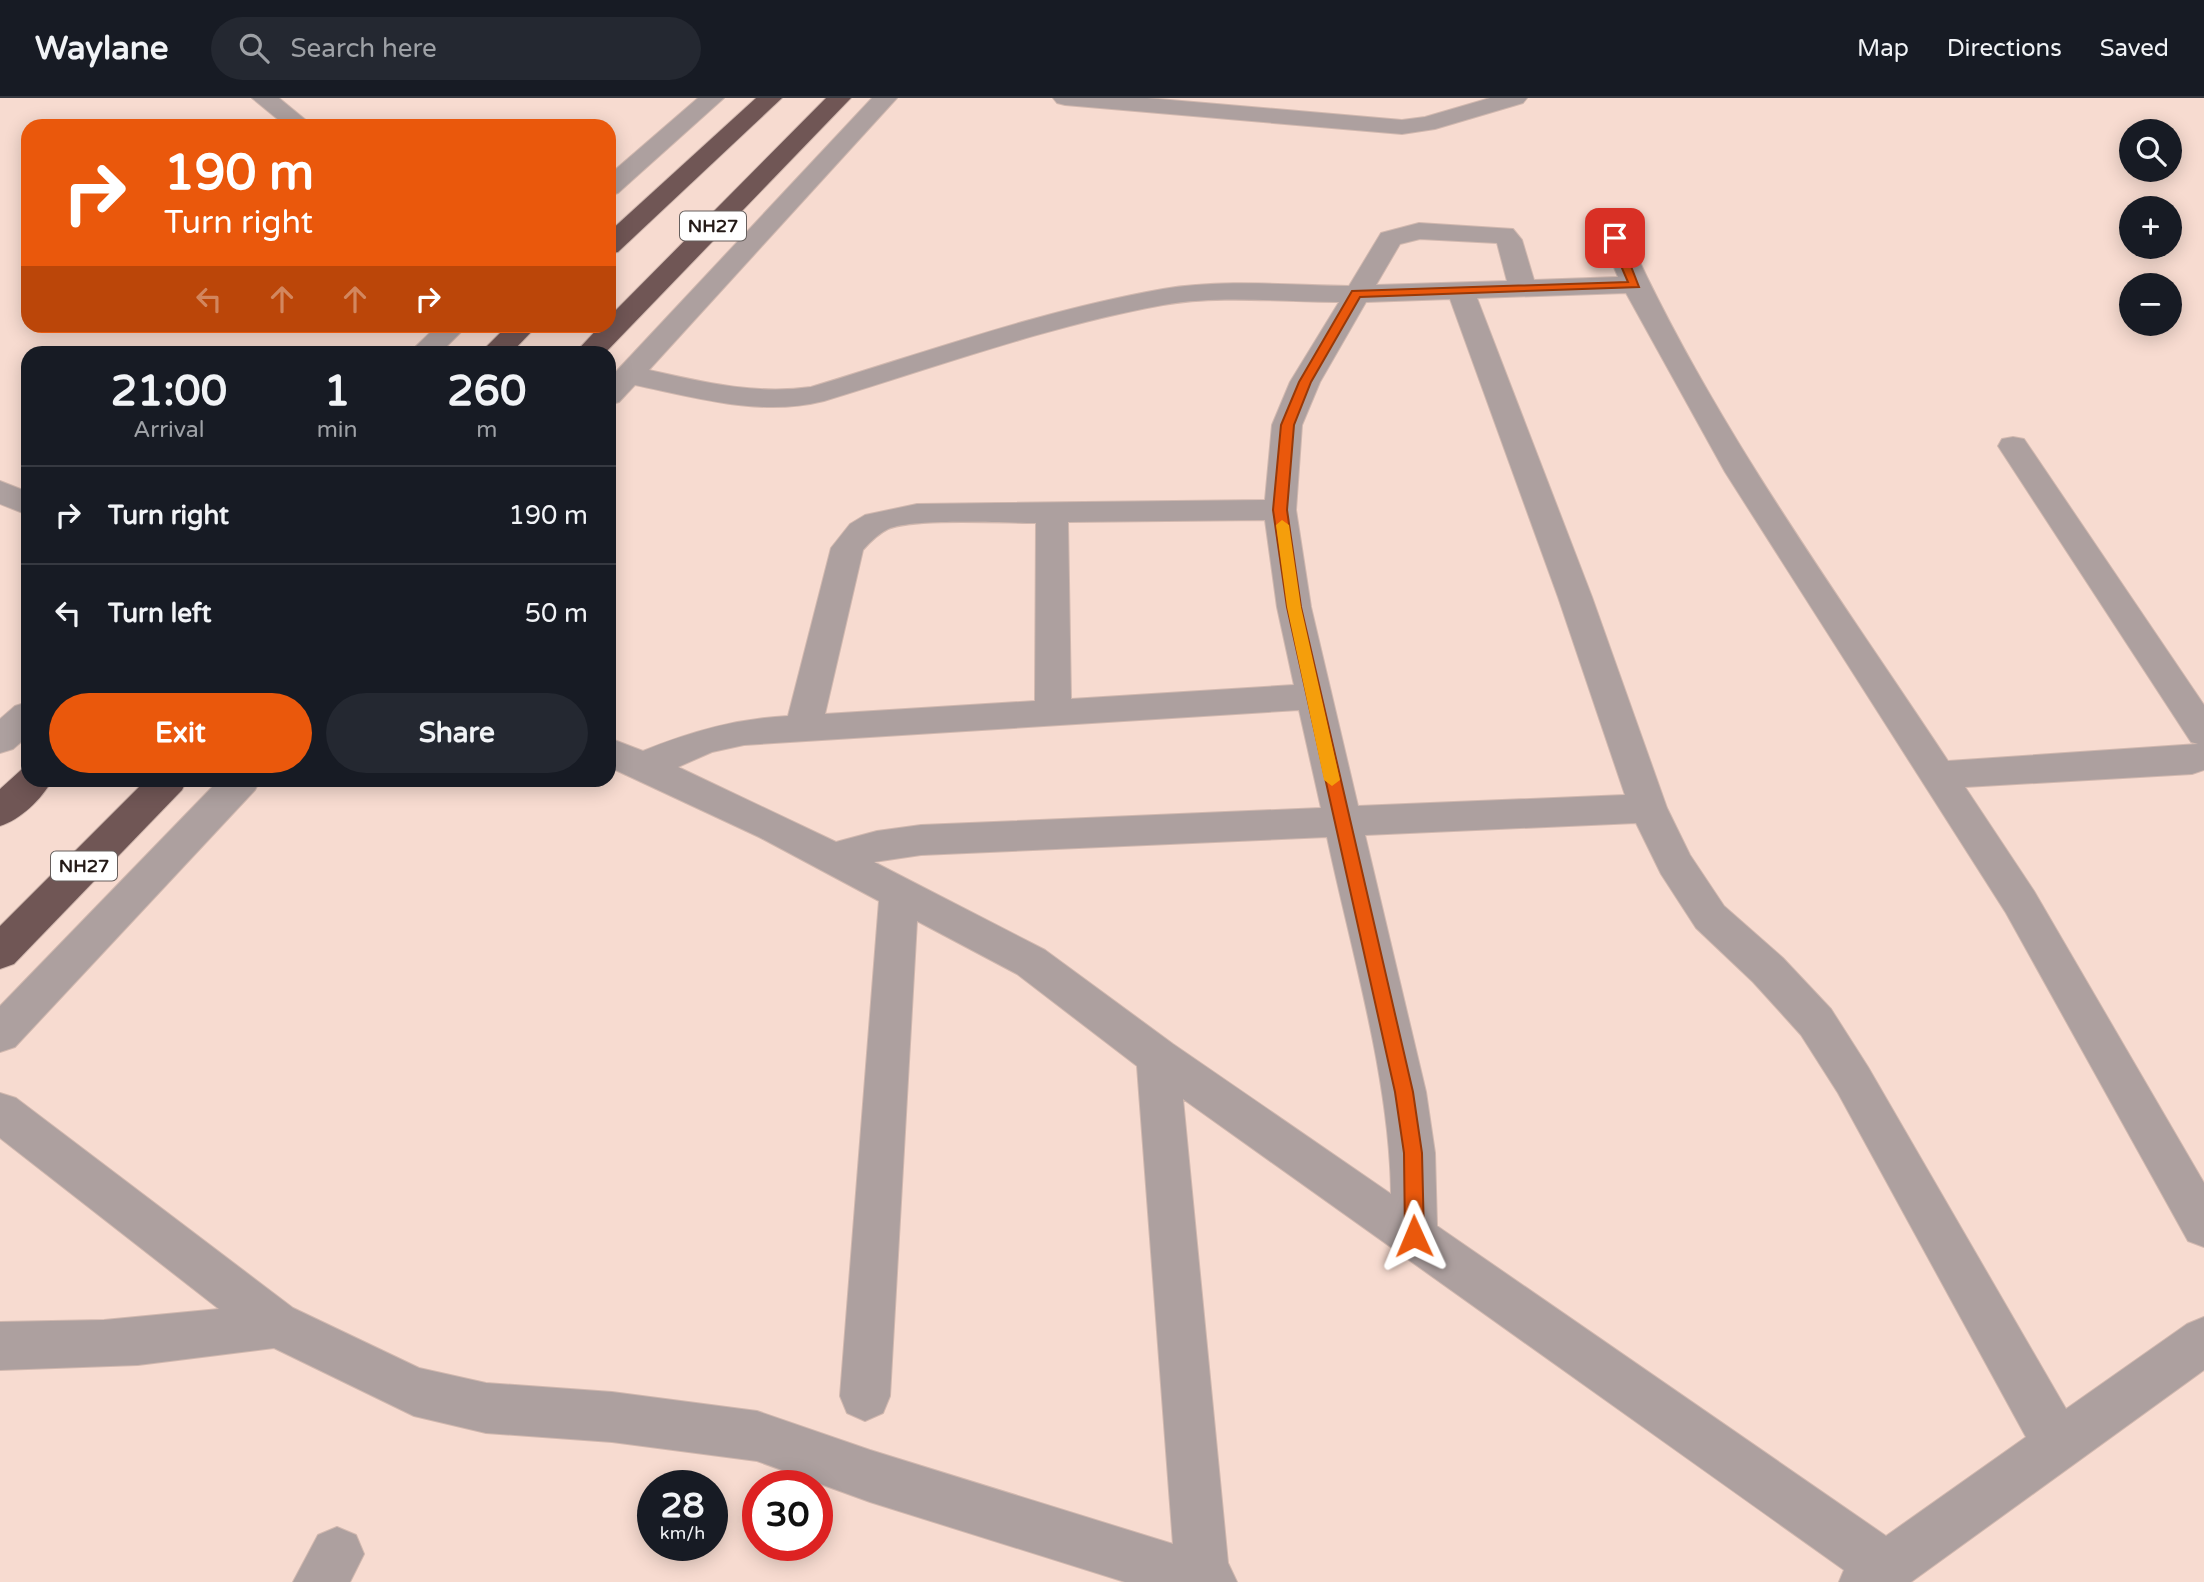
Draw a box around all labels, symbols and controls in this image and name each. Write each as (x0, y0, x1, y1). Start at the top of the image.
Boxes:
search box (211, 17, 701, 80)
text: Waylane (35, 29, 169, 68)
icon: search (235, 29, 273, 67)
text: Search here (291, 33, 437, 64)
text: Map (1857, 34, 1909, 63)
text: Directions (1947, 34, 2062, 63)
text: Saved (2100, 34, 2169, 63)
map controls (2119, 119, 2182, 336)
button: search (2119, 119, 2182, 182)
text: 190 m (164, 144, 314, 203)
icon: right (49, 147, 140, 238)
button: + (2119, 196, 2182, 259)
text: Turn right (164, 204, 313, 242)
pin (1585, 208, 1645, 268)
road number: NH27 (680, 211, 746, 240)
icon: arrive (1596, 219, 1634, 257)
button: − (2119, 273, 2182, 336)
icon: left (190, 280, 228, 318)
icon: ahead (263, 280, 301, 318)
icon: ahead (336, 280, 374, 318)
icon: right (409, 280, 447, 318)
text: 21:00 (111, 366, 227, 417)
text: 1 (324, 366, 350, 417)
text: 260 (447, 366, 526, 417)
text: Arrival (133, 416, 204, 444)
text: min (317, 416, 358, 444)
text: m (476, 416, 497, 444)
icon: right (49, 496, 87, 534)
text: Turn right (108, 500, 229, 531)
text: 190 m (508, 500, 588, 531)
icon: left (49, 594, 87, 632)
text: Turn left (108, 598, 211, 629)
text: 50 m (525, 598, 588, 629)
button: Exit (49, 693, 312, 773)
button: Share (326, 693, 588, 773)
road number: NH27 (51, 852, 117, 880)
position arrow (1377, 1199, 1451, 1273)
speed limit sign: 30 (742, 1470, 833, 1561)
text: 28 (661, 1485, 704, 1527)
text: km/h (660, 1522, 705, 1544)

